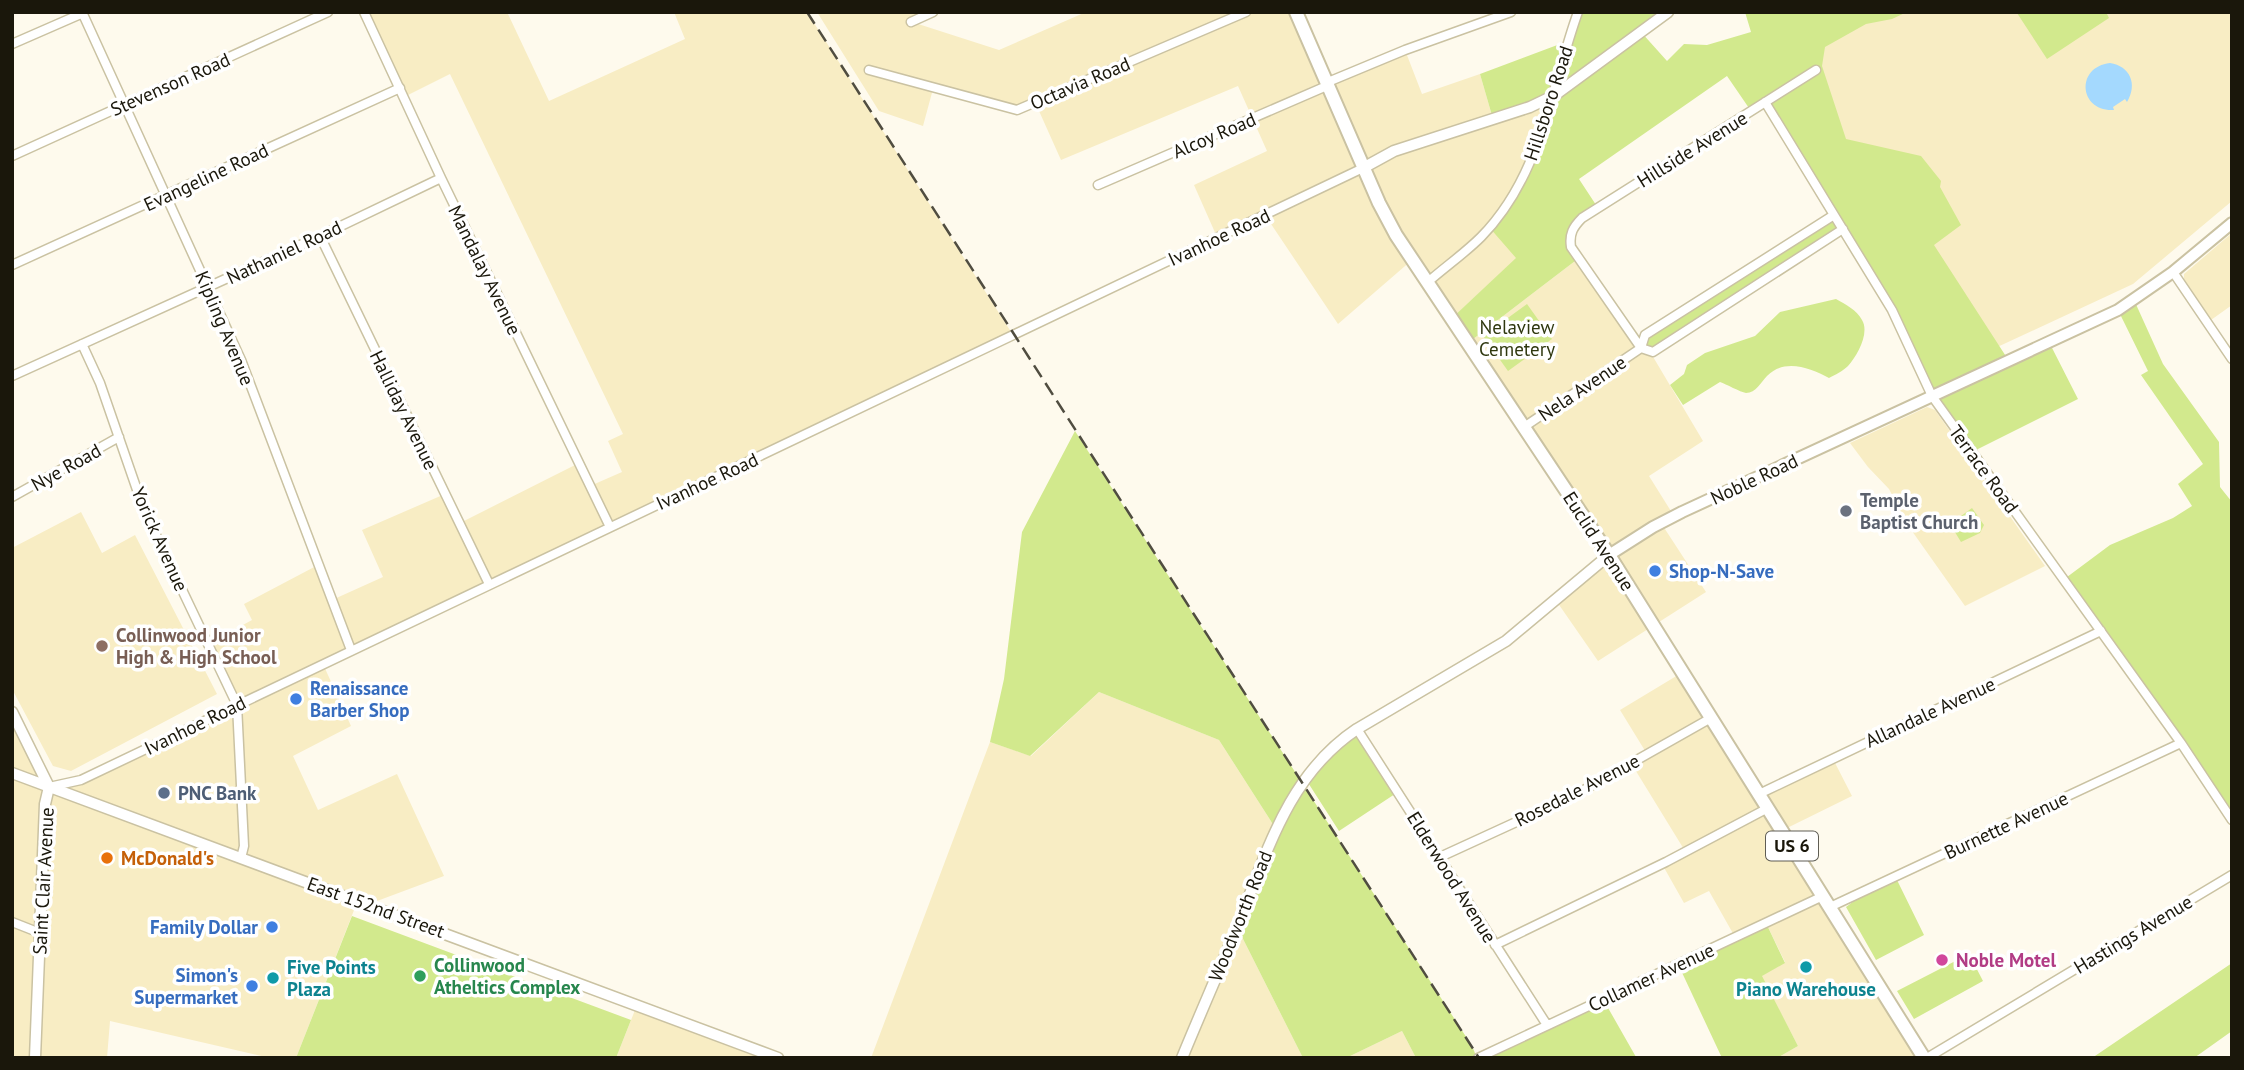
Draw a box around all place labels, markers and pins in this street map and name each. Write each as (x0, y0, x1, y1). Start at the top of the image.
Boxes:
place label: Temple Baptist Church (1860, 488, 1978, 534)
marker: Temple Baptist Church (1838, 503, 1854, 519)
place label: Shop-N-Save (1669, 559, 1774, 583)
marker: Shop-N-Save (1647, 563, 1663, 579)
place label: Collinwood Junior High & High School (116, 623, 277, 669)
marker: Collinwood Junior High & High School (94, 638, 110, 654)
place label: Renaissance Barber Shop (310, 676, 410, 722)
marker: Renaissance Barber Shop (288, 691, 304, 707)
place label: PNC Bank (178, 781, 257, 805)
marker: PNC Bank (156, 785, 172, 801)
place label: McDonald's (121, 846, 214, 870)
marker: McDonald's (99, 850, 115, 866)
place label: Family Dollar (150, 915, 258, 939)
marker: Family Dollar (264, 919, 280, 935)
place label: Noble Motel (1956, 948, 2057, 972)
marker: Noble Motel (1934, 952, 1950, 968)
place label: Collinwood Atheltics Complex (434, 953, 580, 999)
place label: Five Points Plaza (287, 955, 376, 1001)
marker: Piano Warehouse (1798, 959, 1814, 975)
place label: Simon's Supermarket (134, 963, 238, 1009)
marker: Collinwood Atheltics Complex (412, 968, 428, 984)
marker: Five Points Plaza (265, 970, 281, 986)
place label: Piano Warehouse (1736, 977, 1876, 1001)
marker: Simon's Supermarket (244, 978, 260, 994)

